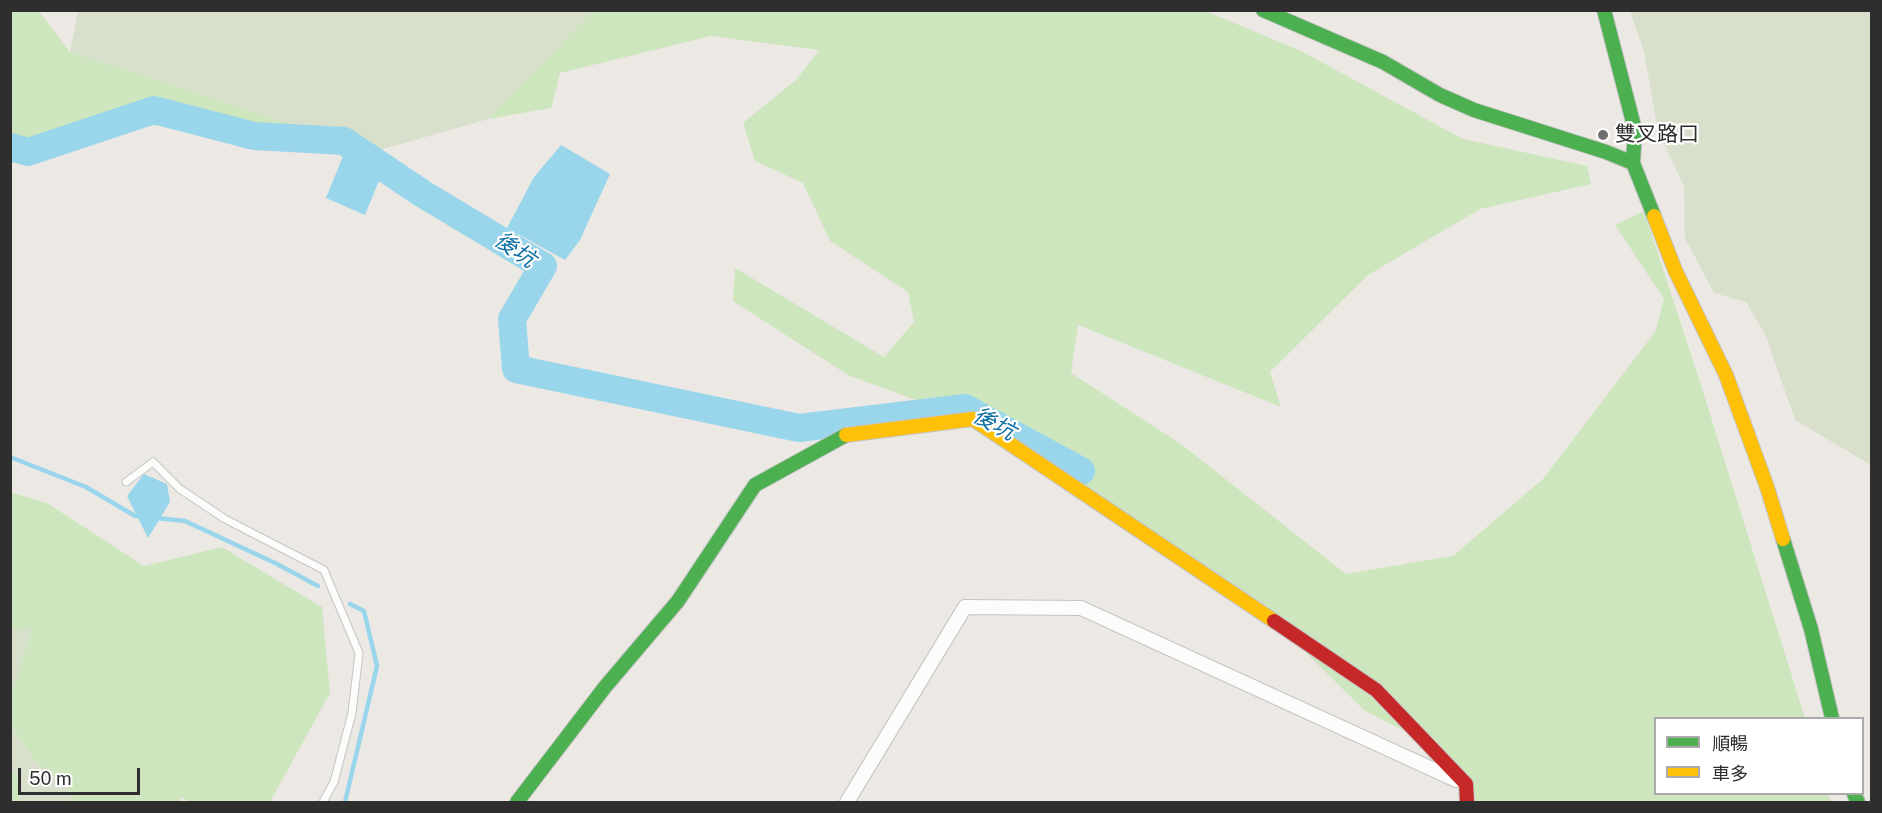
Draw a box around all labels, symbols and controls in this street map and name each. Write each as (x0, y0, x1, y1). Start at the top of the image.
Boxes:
place label: 雙叉路口 (1615, 122, 1699, 148)
marker: 雙叉路口 (1596, 128, 1610, 142)
water label: 後坑 (489, 227, 541, 273)
water label: 後坑 (968, 402, 1020, 446)
legend (1654, 717, 1864, 795)
text: 順暢 (1712, 733, 1748, 754)
scale bar (21, 756, 142, 794)
text: 車多 (1712, 763, 1748, 784)
text: 50 m (29, 768, 72, 789)

